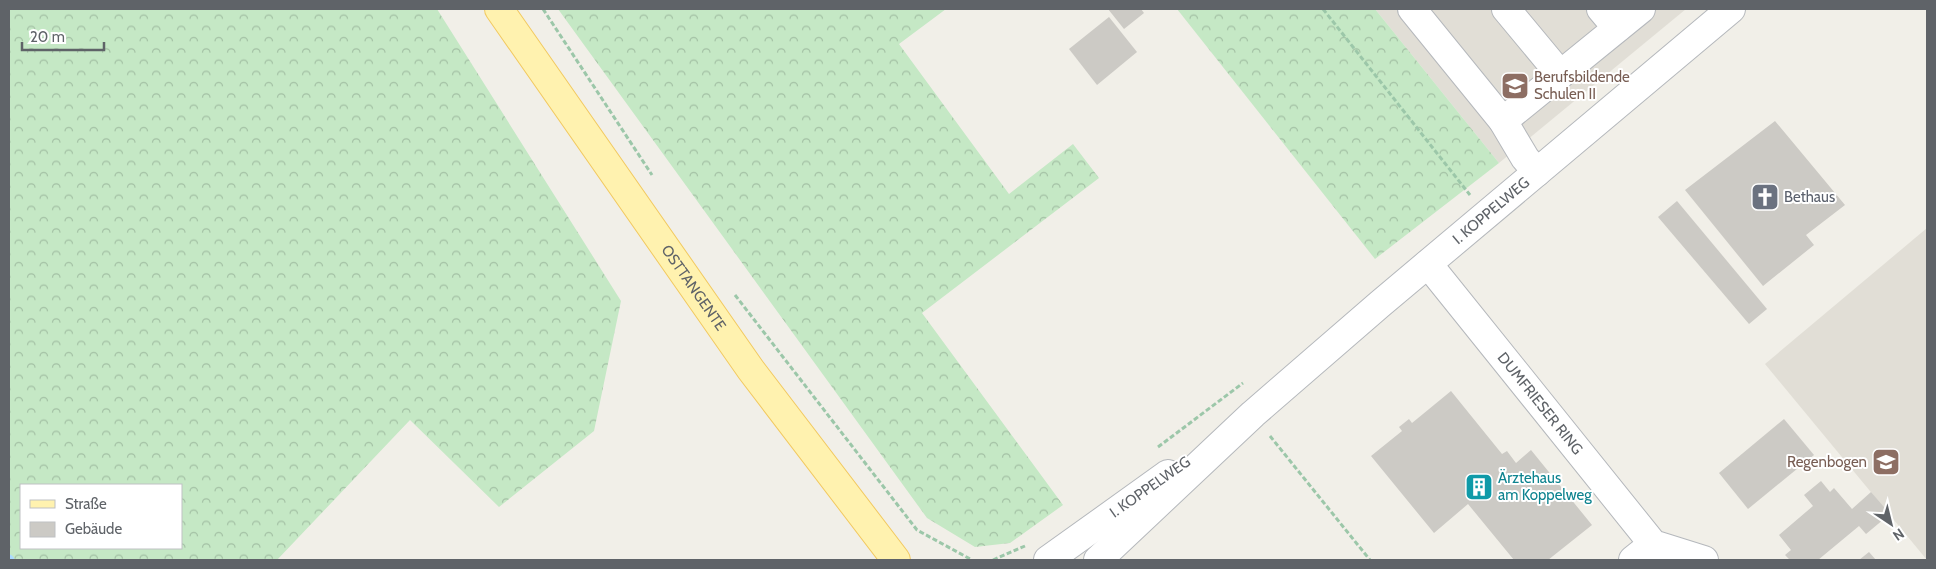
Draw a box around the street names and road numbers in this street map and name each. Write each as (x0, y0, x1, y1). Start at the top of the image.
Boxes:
street label: I. KOPPELWEG (1449, 173, 1533, 248)
street label: OSTTANGENTE (657, 241, 730, 334)
street label: DUMFRIESER RING (1494, 349, 1587, 458)
street label: I. KOPPELWEG (1106, 453, 1194, 521)

